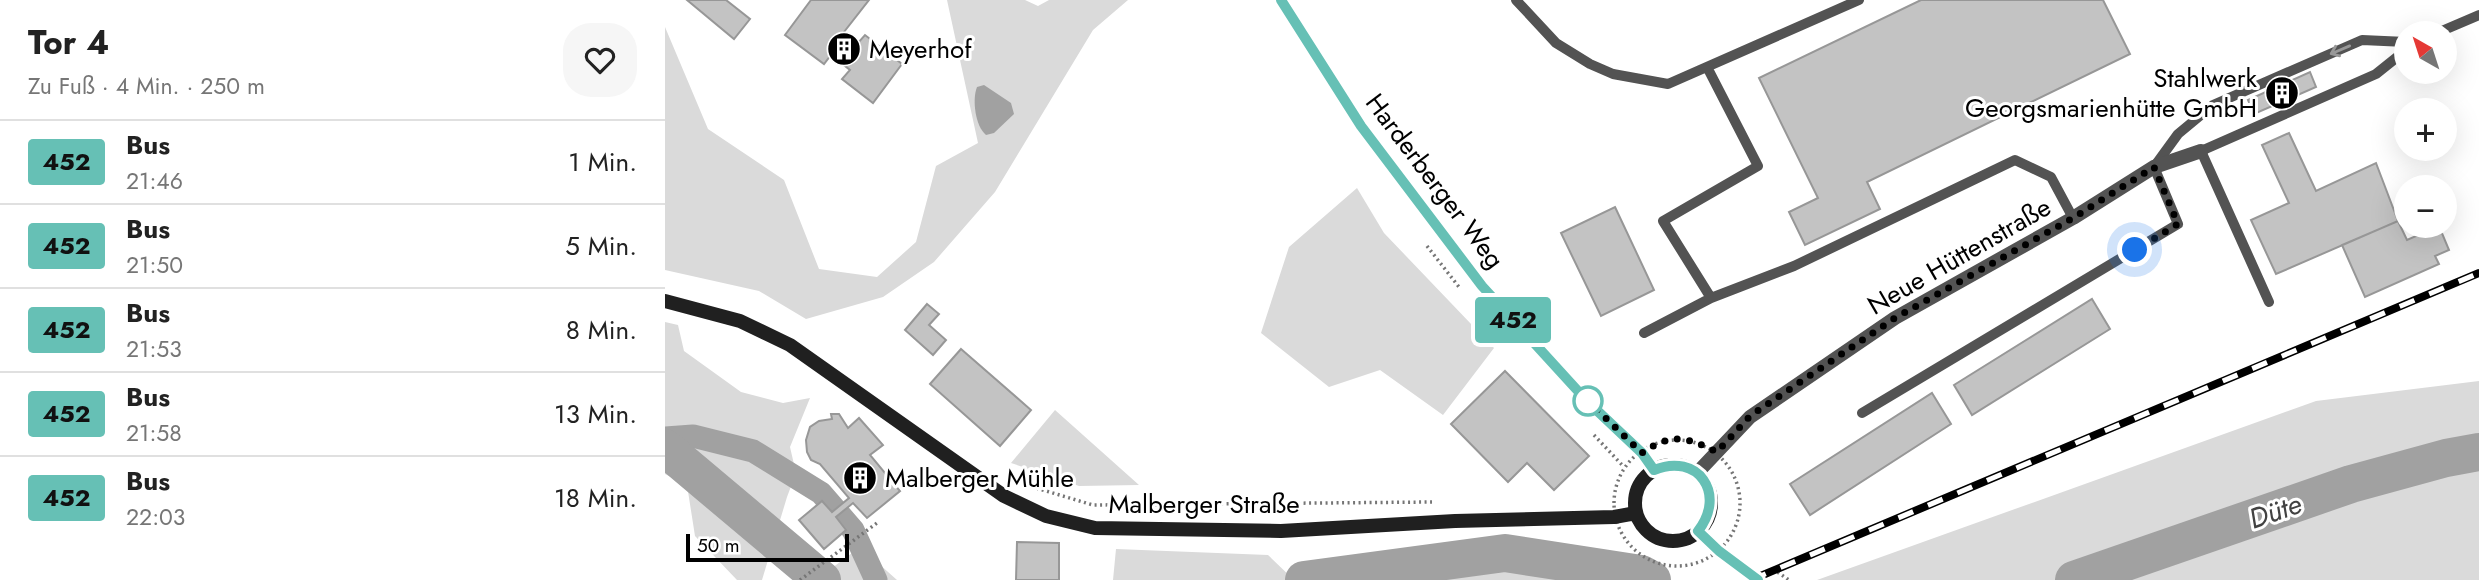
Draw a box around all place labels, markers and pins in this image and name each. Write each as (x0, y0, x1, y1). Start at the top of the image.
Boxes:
building icon: Meyerhof (825, 30, 863, 68)
place label: Meyerhof (869, 30, 972, 68)
place label: Stahlwerk Georgsmarienhütte GmbH (1965, 59, 2258, 127)
building icon: Stahlwerk Georgsmarienhütte GmbH (2263, 74, 2301, 112)
unlabelled marker (1573, 386, 1603, 416)
building icon: Malberger Mühle (841, 459, 879, 497)
place label: Malberger Mühle (885, 459, 1074, 497)

